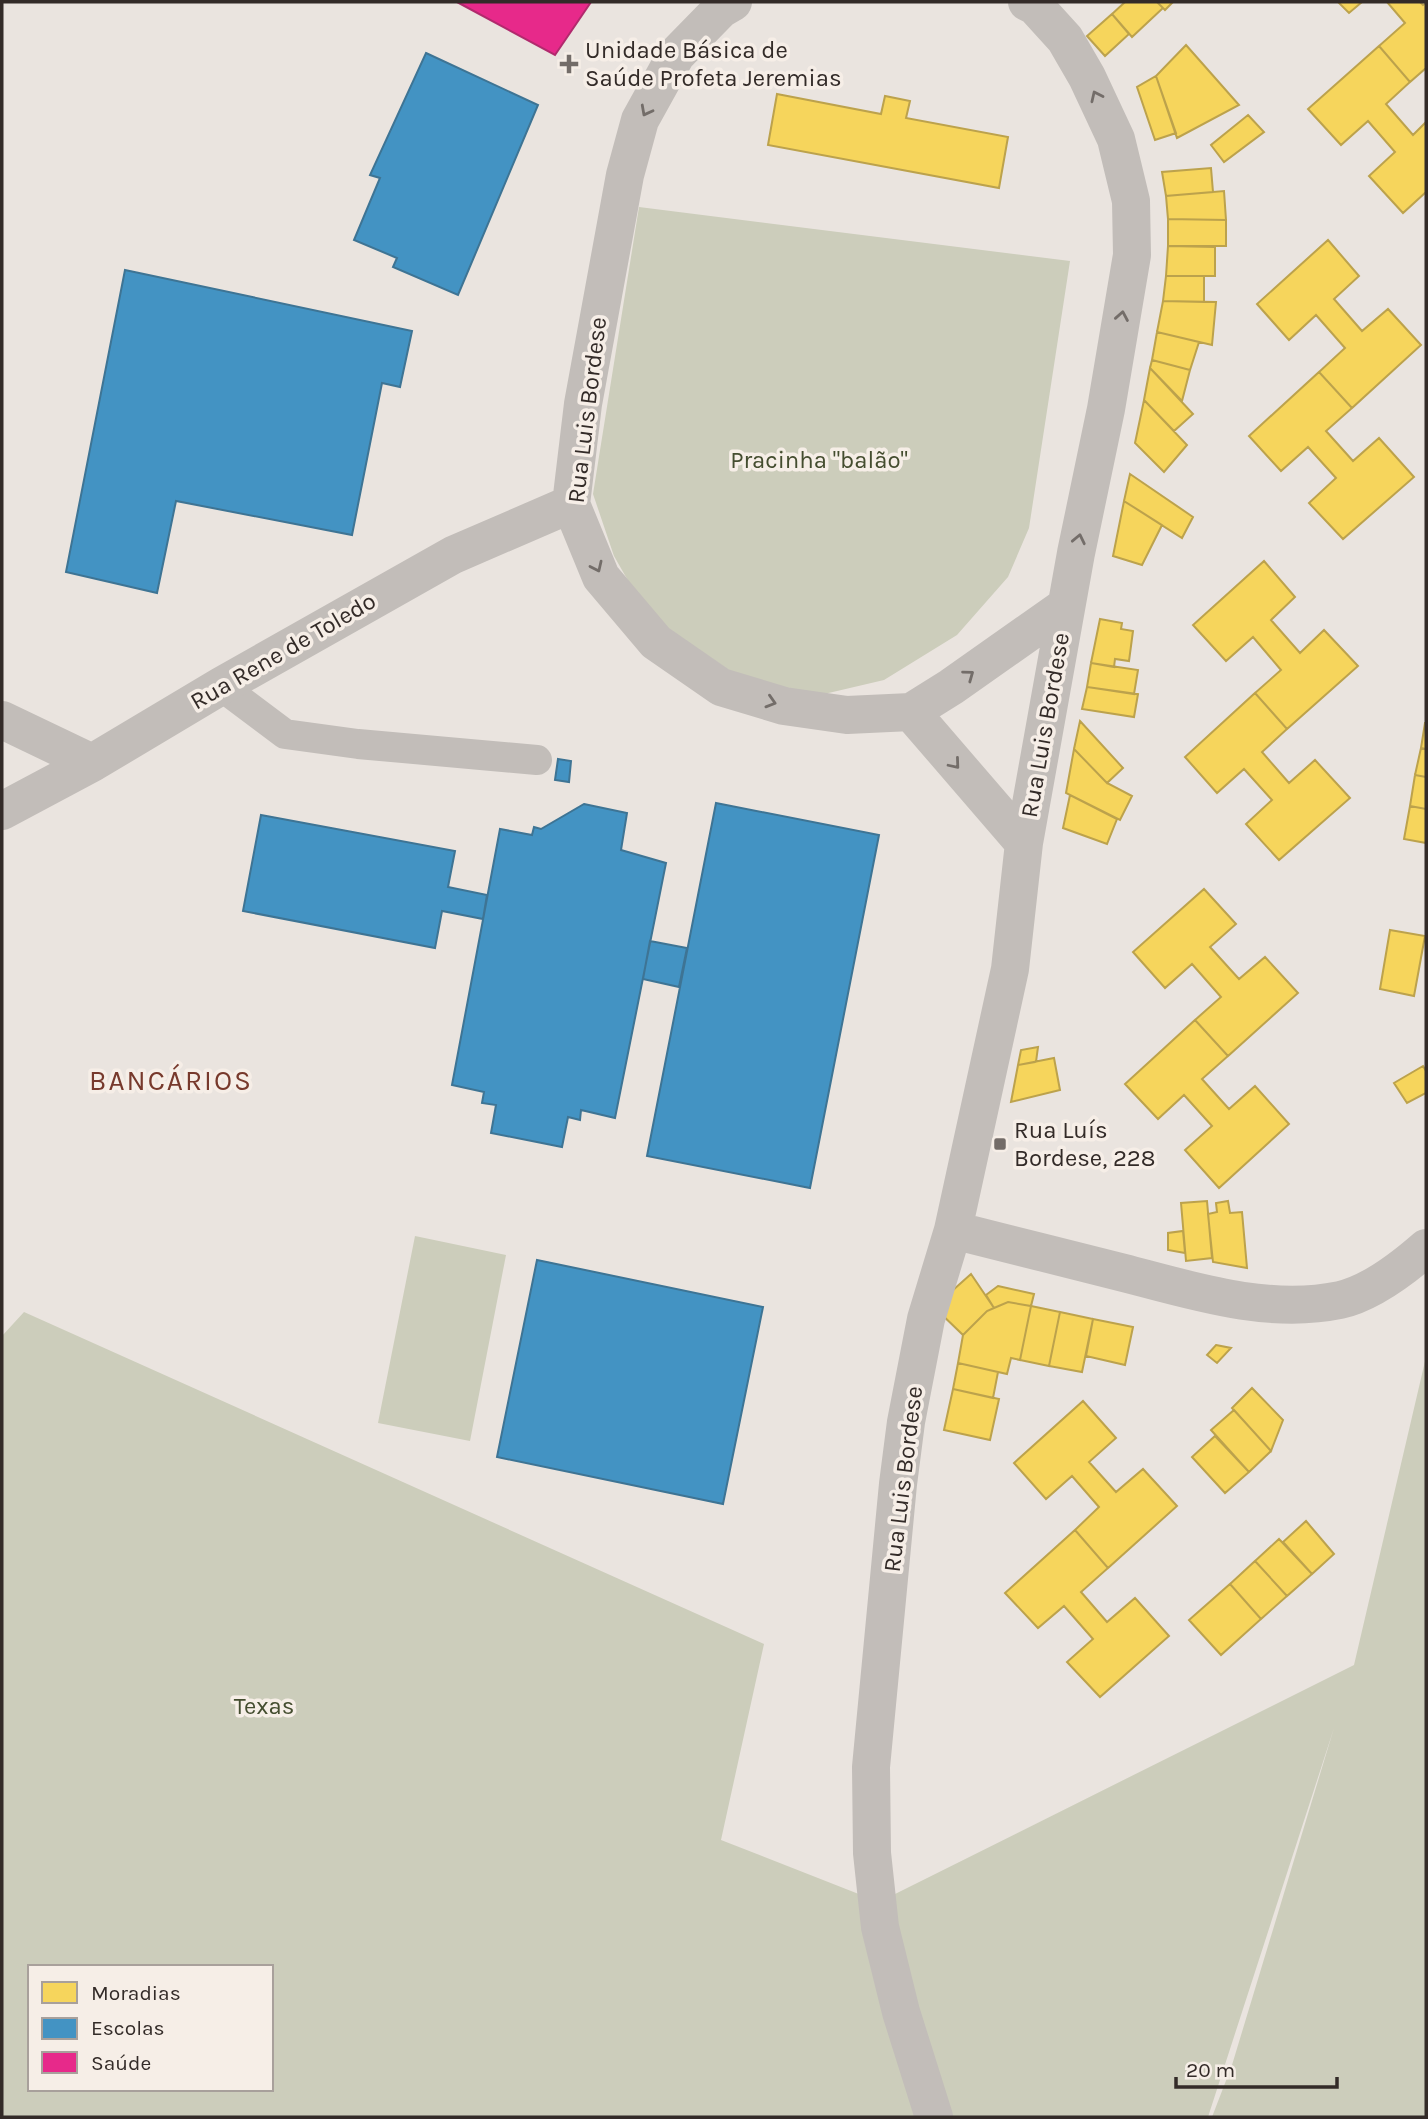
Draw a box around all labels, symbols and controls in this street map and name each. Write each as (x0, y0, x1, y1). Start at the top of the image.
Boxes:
place label: Unidade Básica de Saúde Profeta Jeremias (585, 36, 842, 92)
marker: Unidade Básica de Saúde Profeta Jeremias (559, 54, 579, 74)
one-way arrow (1090, 91, 1104, 103)
one-way arrow (640, 104, 654, 116)
one-way arrow (1114, 310, 1129, 322)
street label: Rua Luis Bordese (562, 315, 612, 505)
park label: Pracinha "balão" (730, 446, 908, 474)
one-way arrow (1070, 533, 1085, 545)
one-way arrow (588, 560, 602, 572)
street label: Rua Rene de Toledo (185, 586, 381, 716)
street label: Rua Luis Bordese (1015, 630, 1075, 820)
one-way arrow (961, 671, 973, 683)
one-way arrow (765, 693, 777, 708)
one-way arrow (947, 756, 959, 769)
district label: BANCÁRIOS (89, 1063, 253, 1097)
place label: Rua Luís Bordese, 228 (1014, 1116, 1155, 1172)
marker: Rua Luís Bordese, 228 (992, 1136, 1008, 1152)
street label: Rua Luis Bordese (878, 1384, 928, 1574)
park label: Texas (234, 1692, 294, 1720)
legend (28, 1965, 273, 2091)
text: Moradias (91, 1981, 181, 2005)
text: Escolas (91, 2016, 165, 2040)
scale bar (1176, 2046, 1337, 2090)
text: Saúde (91, 2051, 151, 2075)
text: 20 m (1186, 2058, 1235, 2082)

